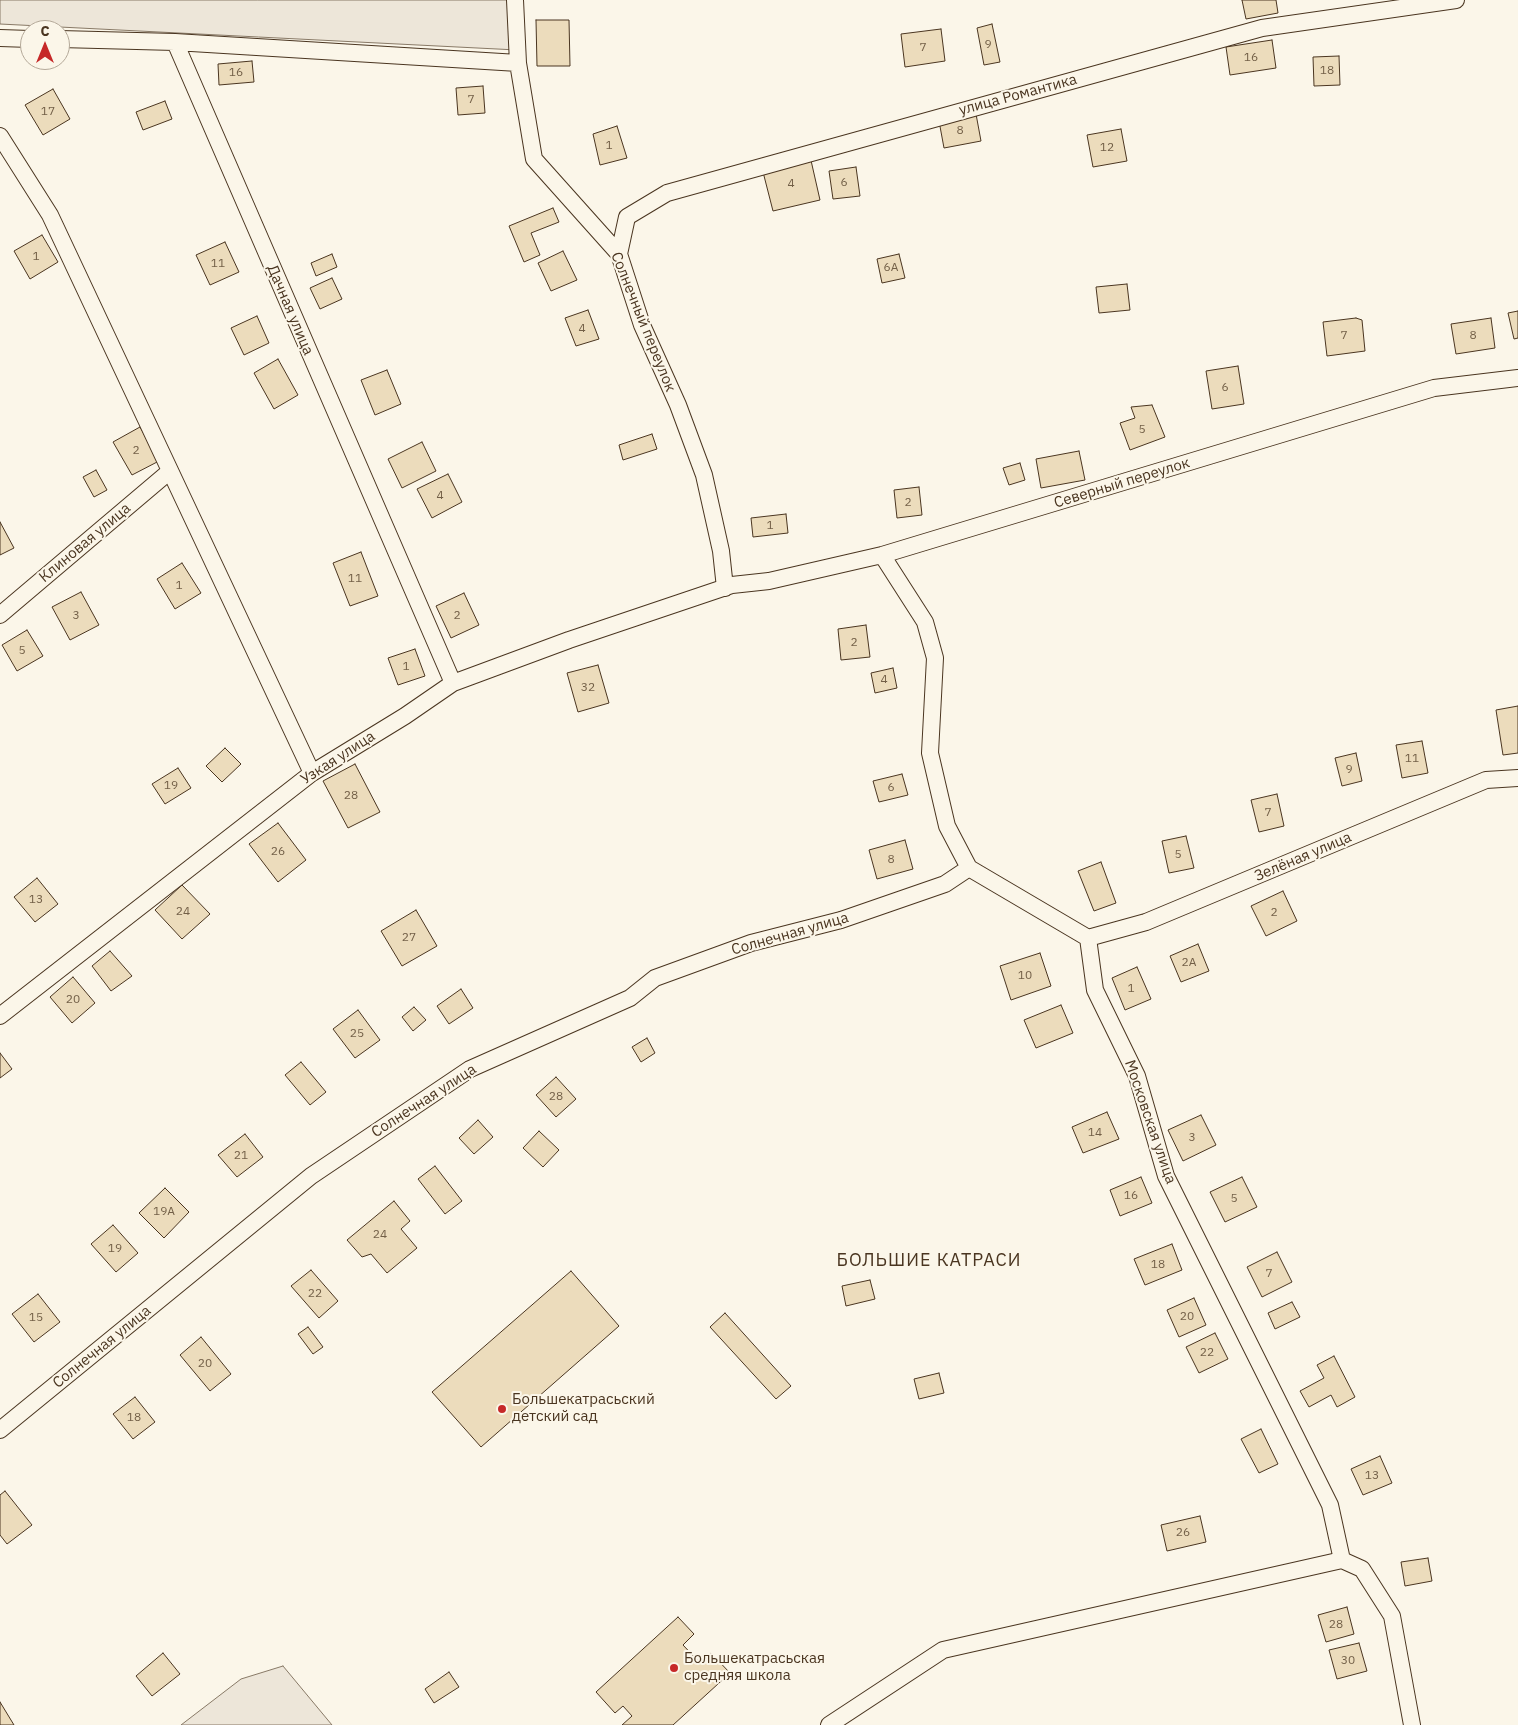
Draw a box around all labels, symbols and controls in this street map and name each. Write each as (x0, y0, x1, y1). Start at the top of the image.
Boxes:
north arrow (20, 20, 70, 70)
text: С (40, 22, 50, 40)
house number: 9 (984, 38, 992, 52)
house number: 7 (919, 41, 927, 55)
house number: 16 (1244, 51, 1258, 65)
house number: 18 (1320, 64, 1334, 78)
house number: 16 (229, 66, 243, 80)
street label: улица Романтика (957, 71, 1079, 119)
house number: 7 (467, 93, 475, 107)
house number: 17 (41, 105, 55, 119)
house number: 8 (956, 124, 964, 138)
house number: 1 (605, 139, 613, 153)
house number: 12 (1100, 141, 1114, 155)
house number: 6 (840, 176, 848, 190)
house number: 4 (787, 177, 795, 191)
street label: Солнечный переулок (607, 249, 679, 395)
house number: 1 (32, 250, 40, 264)
house number: 11 (211, 257, 225, 271)
house number: 6А (884, 261, 898, 275)
street label: Дачная улица (263, 262, 317, 358)
house number: 4 (578, 322, 586, 336)
house number: 7 (1340, 329, 1348, 343)
house number: 8 (1469, 329, 1477, 343)
house number: 6 (1221, 381, 1229, 395)
house number: 5 (1138, 423, 1146, 437)
house number: 2 (132, 444, 140, 458)
street label: Северный переулок (1052, 454, 1192, 512)
house number: 4 (436, 489, 444, 503)
house number: 2 (904, 496, 912, 510)
street label: Клиновая улица (36, 499, 134, 587)
house number: 1 (766, 519, 774, 533)
house number: 11 (348, 572, 362, 586)
house number: 1 (175, 579, 183, 593)
house number: 3 (72, 609, 80, 623)
house number: 2 (453, 609, 461, 623)
house number: 2 (850, 636, 858, 650)
house number: 5 (18, 644, 26, 658)
house number: 1 (402, 660, 410, 674)
house number: 4 (880, 673, 888, 687)
house number: 32 (581, 681, 595, 695)
street label: Узкая улица (298, 727, 378, 789)
house number: 11 (1405, 752, 1419, 766)
house number: 9 (1345, 763, 1353, 777)
house number: 19 (164, 779, 178, 793)
house number: 6 (887, 781, 895, 795)
house number: 28 (344, 789, 358, 803)
house number: 7 (1264, 806, 1272, 820)
street label: Зелёная улица (1252, 828, 1354, 886)
house number: 26 (271, 845, 285, 859)
house number: 5 (1174, 848, 1182, 862)
house number: 8 (887, 853, 895, 867)
house number: 13 (29, 893, 43, 907)
house number: 24 (176, 905, 190, 919)
house number: 2 (1270, 906, 1278, 920)
street label: Солнечная улица (729, 909, 851, 959)
house number: 27 (402, 931, 416, 945)
house number: 2А (1182, 956, 1196, 970)
house number: 10 (1018, 969, 1032, 983)
house number: 1 (1127, 982, 1135, 996)
house number: 20 (66, 993, 80, 1007)
house number: 25 (350, 1027, 364, 1041)
street label: Московская улица (1120, 1058, 1180, 1186)
street label: Солнечная улица (368, 1060, 480, 1142)
house number: 28 (549, 1090, 563, 1104)
house number: 14 (1088, 1126, 1102, 1140)
house number: 3 (1188, 1131, 1196, 1145)
house number: 21 (234, 1149, 248, 1163)
house number: 16 (1124, 1189, 1138, 1203)
house number: 5 (1230, 1192, 1238, 1206)
house number: 19А (153, 1205, 175, 1219)
house number: 24 (373, 1228, 387, 1242)
house number: 19 (108, 1242, 122, 1256)
district label: БОЛЬШИЕ КАТРАСИ (835, 1250, 1023, 1272)
house number: 18 (1151, 1258, 1165, 1272)
house number: 7 (1265, 1267, 1273, 1281)
house number: 22 (308, 1287, 322, 1301)
street label: Солнечная улица (49, 1302, 155, 1392)
house number: 20 (1180, 1310, 1194, 1324)
house number: 15 (29, 1311, 43, 1325)
house number: 22 (1200, 1346, 1214, 1360)
house number: 20 (198, 1357, 212, 1371)
place label: Большекатрасьский детский сад (512, 1391, 655, 1426)
marker: Большекатрасьский детский сад (496, 1403, 508, 1415)
house number: 18 (127, 1411, 141, 1425)
house number: 13 (1365, 1469, 1379, 1483)
house number: 26 (1176, 1526, 1190, 1540)
house number: 28 (1329, 1618, 1343, 1632)
place label: Большекатрасьская средняя школа (684, 1650, 825, 1685)
house number: 30 (1341, 1654, 1355, 1668)
marker: Большекатрасьская средняя школа (668, 1662, 680, 1674)

